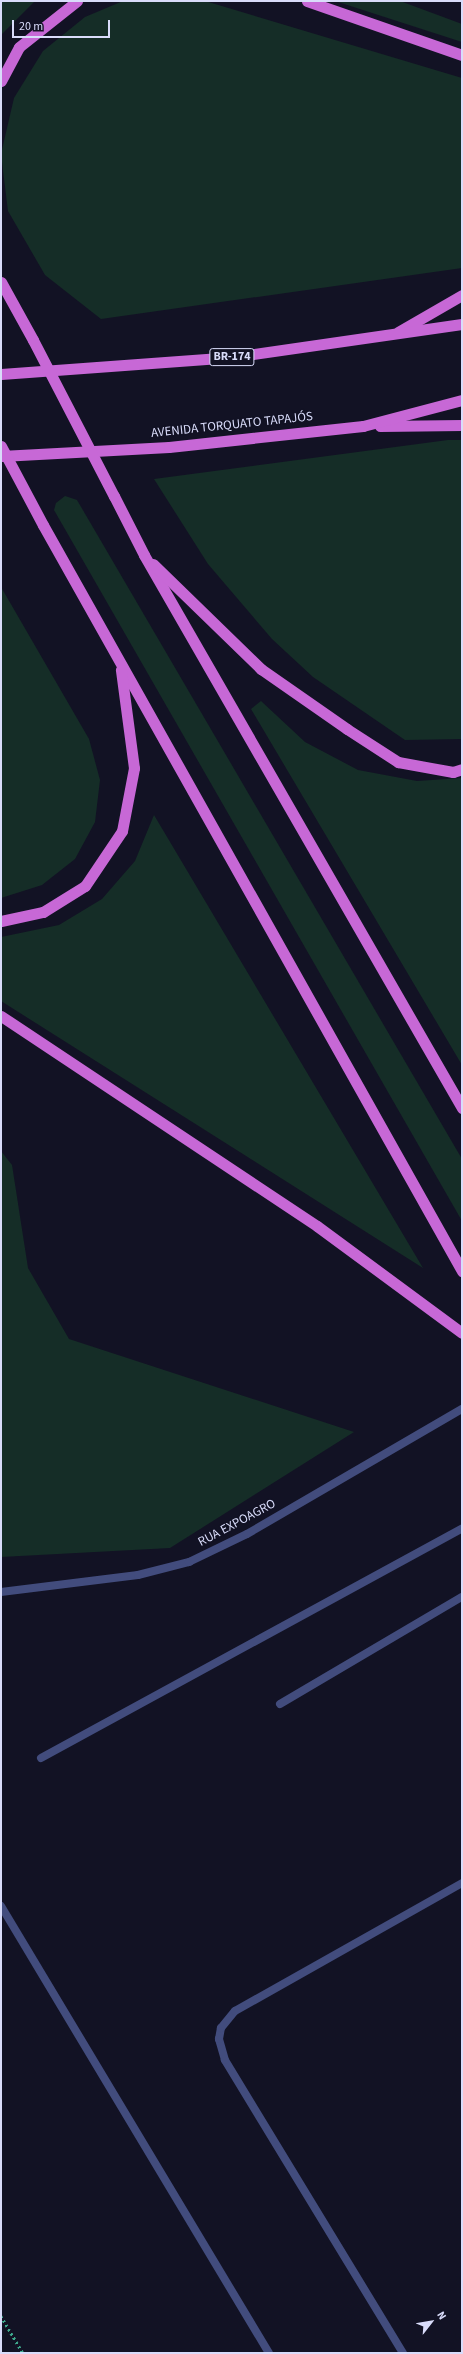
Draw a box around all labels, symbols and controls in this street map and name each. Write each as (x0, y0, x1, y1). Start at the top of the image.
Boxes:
scale bar (14, 12, 112, 38)
text: 20 m (19, 18, 43, 35)
road number: BR-174 (209, 347, 255, 367)
street label: AVENIDA TORQUATO TAPAJÓS (150, 409, 314, 441)
street label: RUA EXPOAGRO (196, 1496, 278, 1550)
north arrow (411, 2302, 451, 2342)
text: N (433, 2309, 450, 2323)

